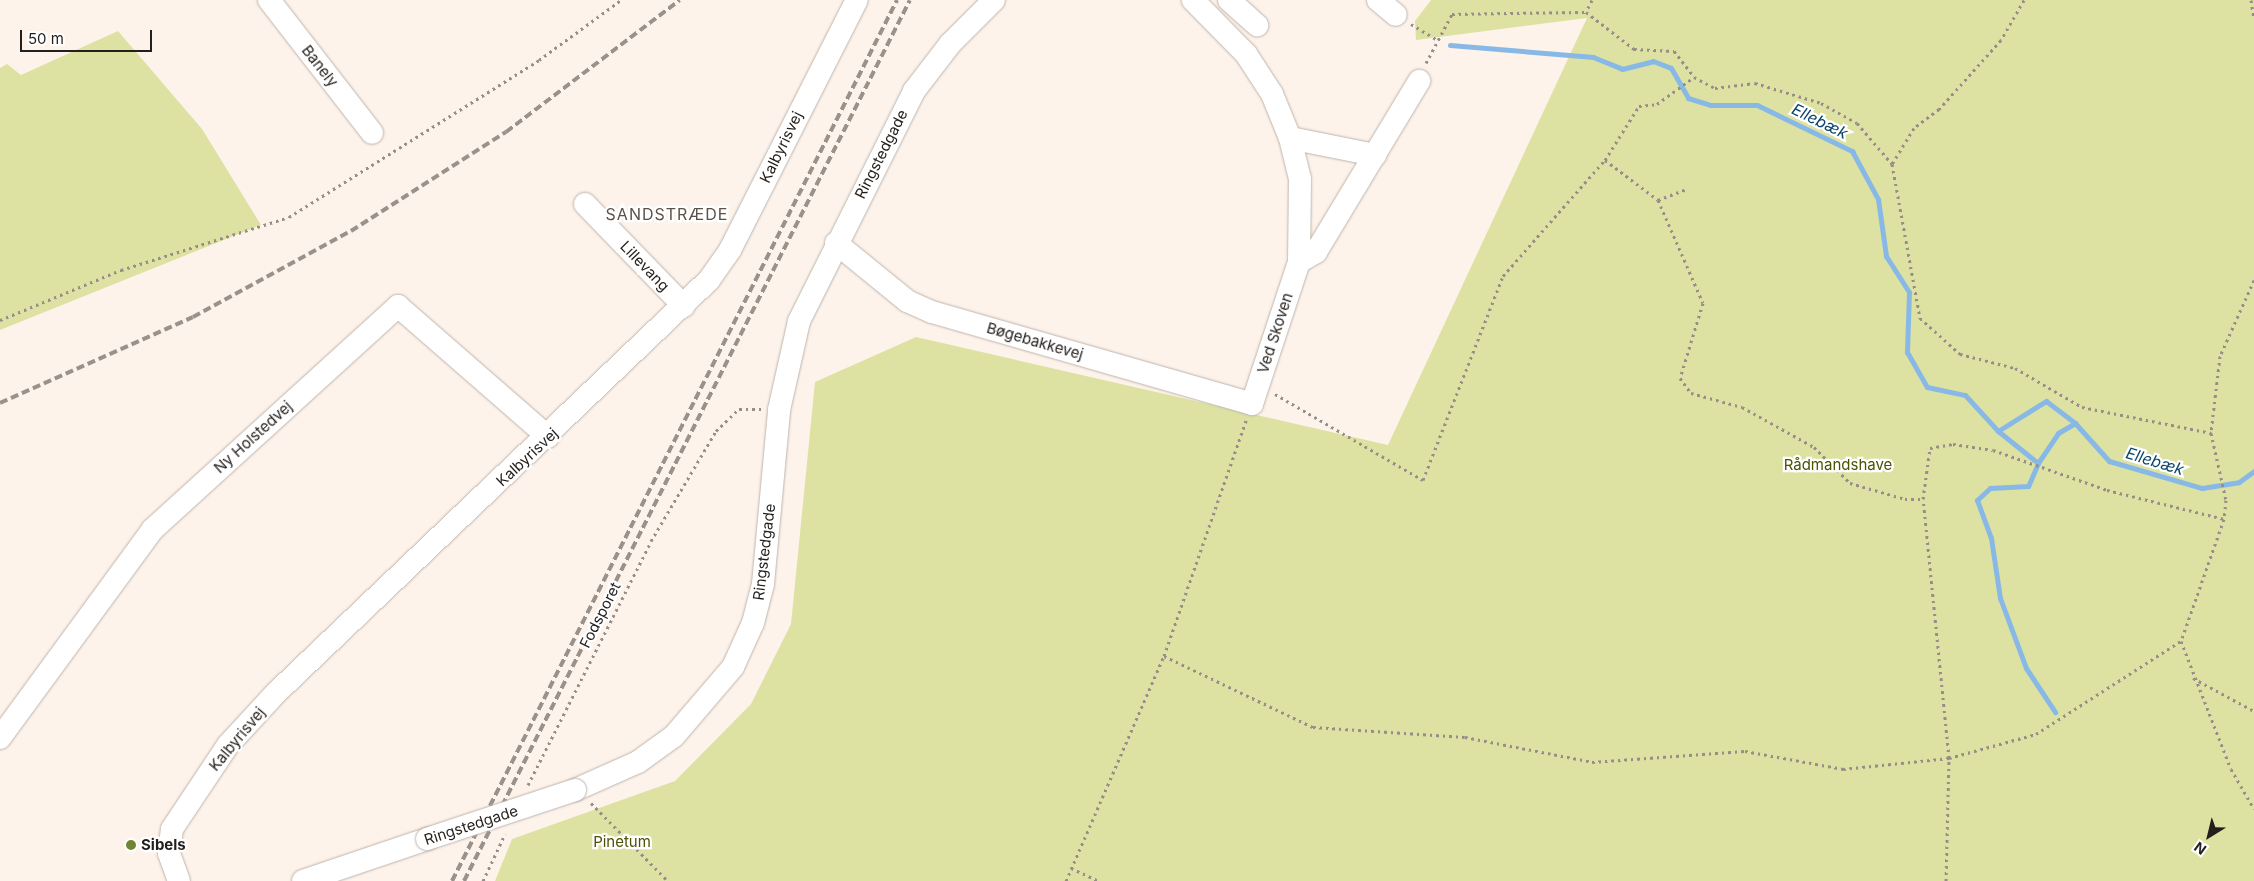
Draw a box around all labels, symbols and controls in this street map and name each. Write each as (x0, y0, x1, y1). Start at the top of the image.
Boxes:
scale bar (22, 20, 155, 52)
text: 50 m (28, 29, 64, 48)
street label: Banely (298, 42, 342, 90)
water label: Ellebæk (1789, 99, 1851, 143)
street label: Ringstedgade (851, 106, 911, 202)
street label: Kalbyrisvej (756, 108, 806, 186)
district label: SANDSTRÆDE (604, 204, 730, 224)
street label: Lillevang (617, 237, 673, 295)
street label: Ved Skoven (1254, 290, 1296, 376)
street label: Bøgebakkevej (985, 319, 1085, 363)
street label: Ny Holstedvej (210, 397, 296, 477)
street label: Kalbyrisvej (493, 424, 561, 490)
water label: Ellebæk (2124, 443, 2186, 479)
park label: Rådmandshave (1784, 456, 1892, 474)
street label: Ringstedgade (749, 503, 779, 601)
street label: Fodsporet (576, 579, 624, 651)
street label: Kalbyrisvej (205, 704, 269, 774)
street label: Ringstedgade (422, 801, 520, 849)
north arrow (2184, 811, 2234, 861)
park label: Pinetum (593, 833, 651, 851)
place label: Sibels (141, 836, 186, 854)
marker: Sibels (125, 839, 137, 851)
text: N (2191, 839, 2209, 859)

